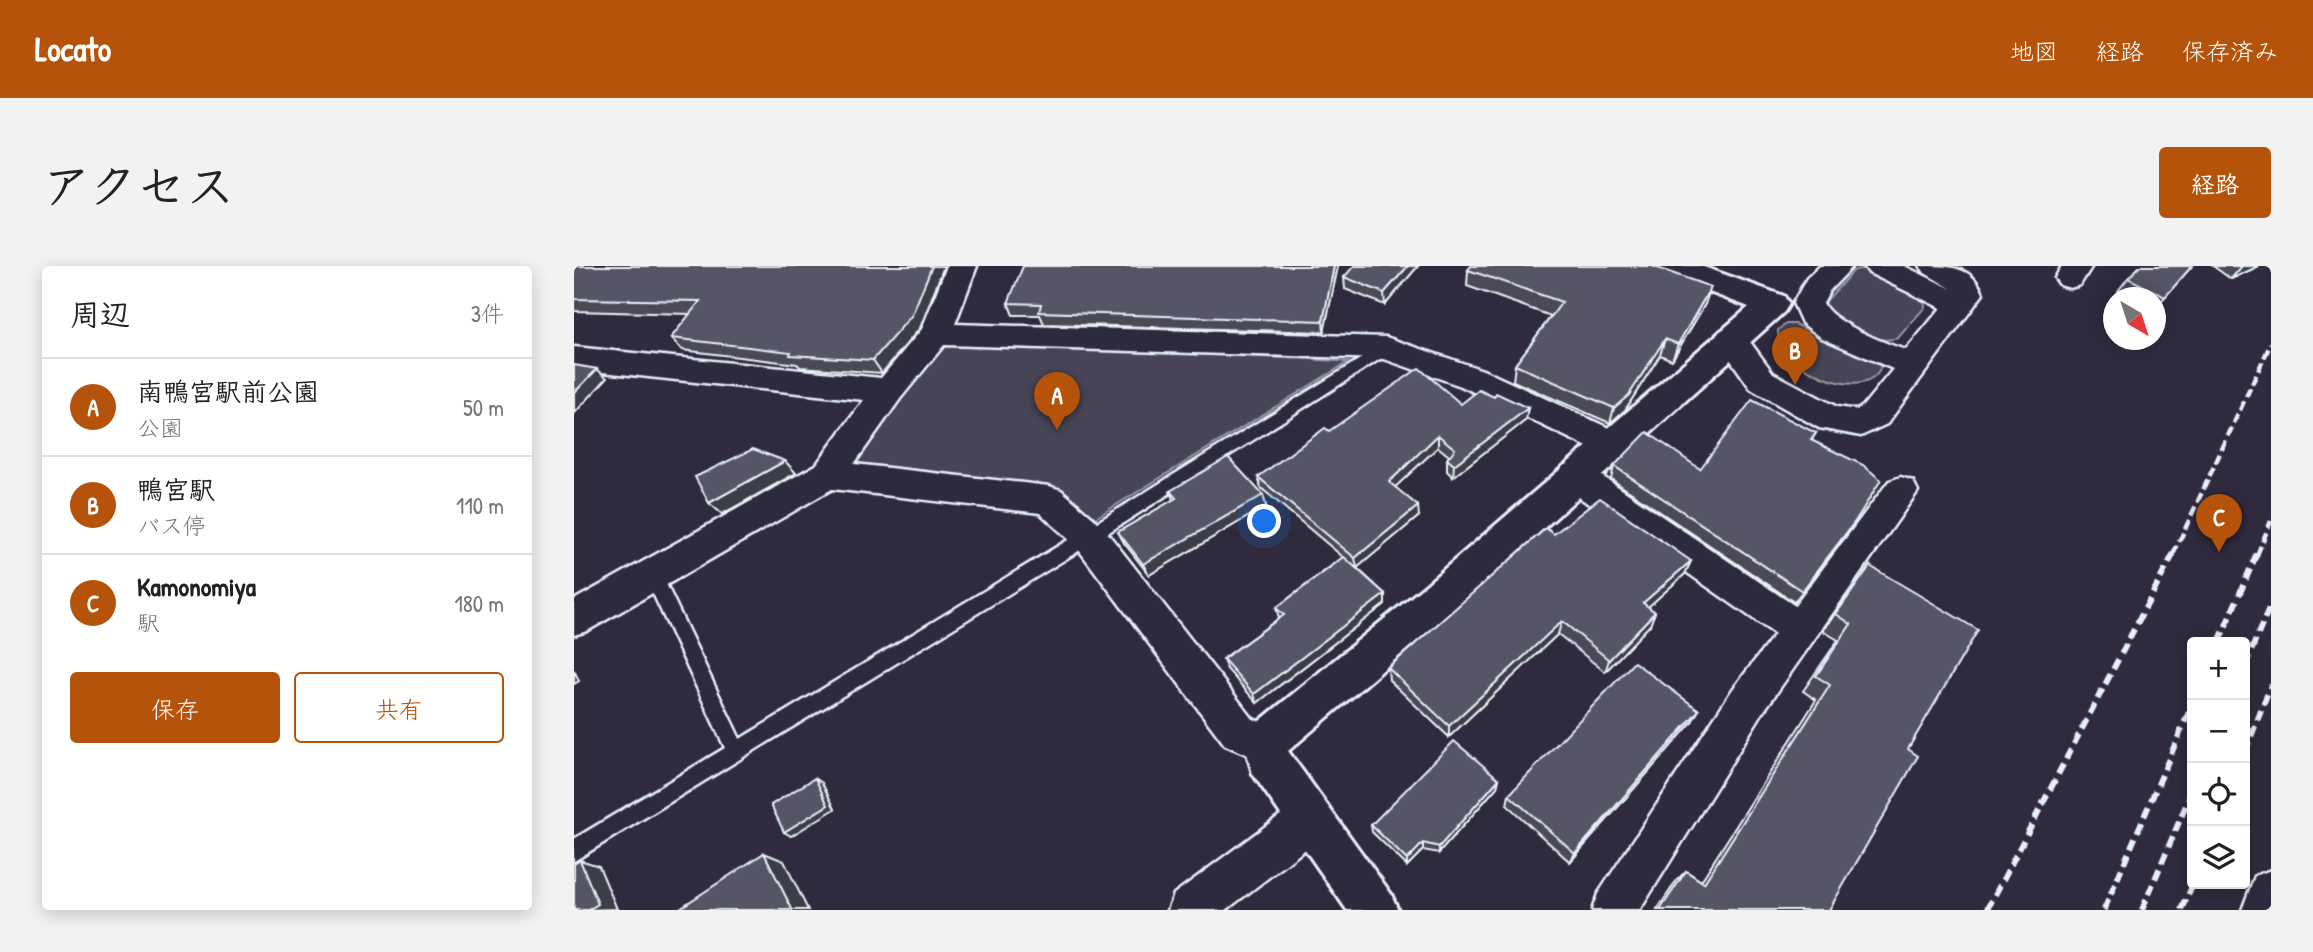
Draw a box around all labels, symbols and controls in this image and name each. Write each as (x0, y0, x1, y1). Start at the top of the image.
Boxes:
text: Locato (35, 27, 111, 71)
text: 地図 (2010, 35, 2058, 67)
text: 経路 (2096, 35, 2144, 67)
text: 保存済み (2182, 35, 2278, 67)
button: 経路 (2159, 147, 2271, 218)
text: アクセス (42, 152, 235, 218)
north arrow (2103, 287, 2166, 350)
text: 周辺 (70, 294, 130, 334)
text: 3件 (471, 298, 504, 329)
pin: B (1772, 327, 1818, 385)
pin: A (1034, 372, 1080, 430)
text: 南鴨宮駅前公園 (137, 374, 319, 409)
text: A (87, 392, 99, 423)
text: 50 m (463, 392, 504, 423)
text: 公園 (137, 412, 183, 443)
text: 鴨宮駅 (137, 472, 215, 507)
text: B (87, 490, 99, 521)
text: 110 m (456, 490, 504, 521)
pin: C (2196, 494, 2242, 552)
your location (1247, 504, 1281, 538)
text: バス停 (137, 510, 206, 541)
text: Kamonomiya (137, 569, 256, 604)
text: C (87, 588, 99, 619)
text: 180 m (454, 588, 504, 619)
text: 駅 (137, 607, 160, 638)
map controls (2187, 637, 2250, 889)
button: + (2187, 637, 2250, 700)
button: 保存 (70, 672, 280, 743)
button: 共有 (294, 672, 504, 743)
button: − (2187, 700, 2250, 763)
button: locate (2187, 763, 2250, 826)
button: layers (2187, 826, 2250, 889)

